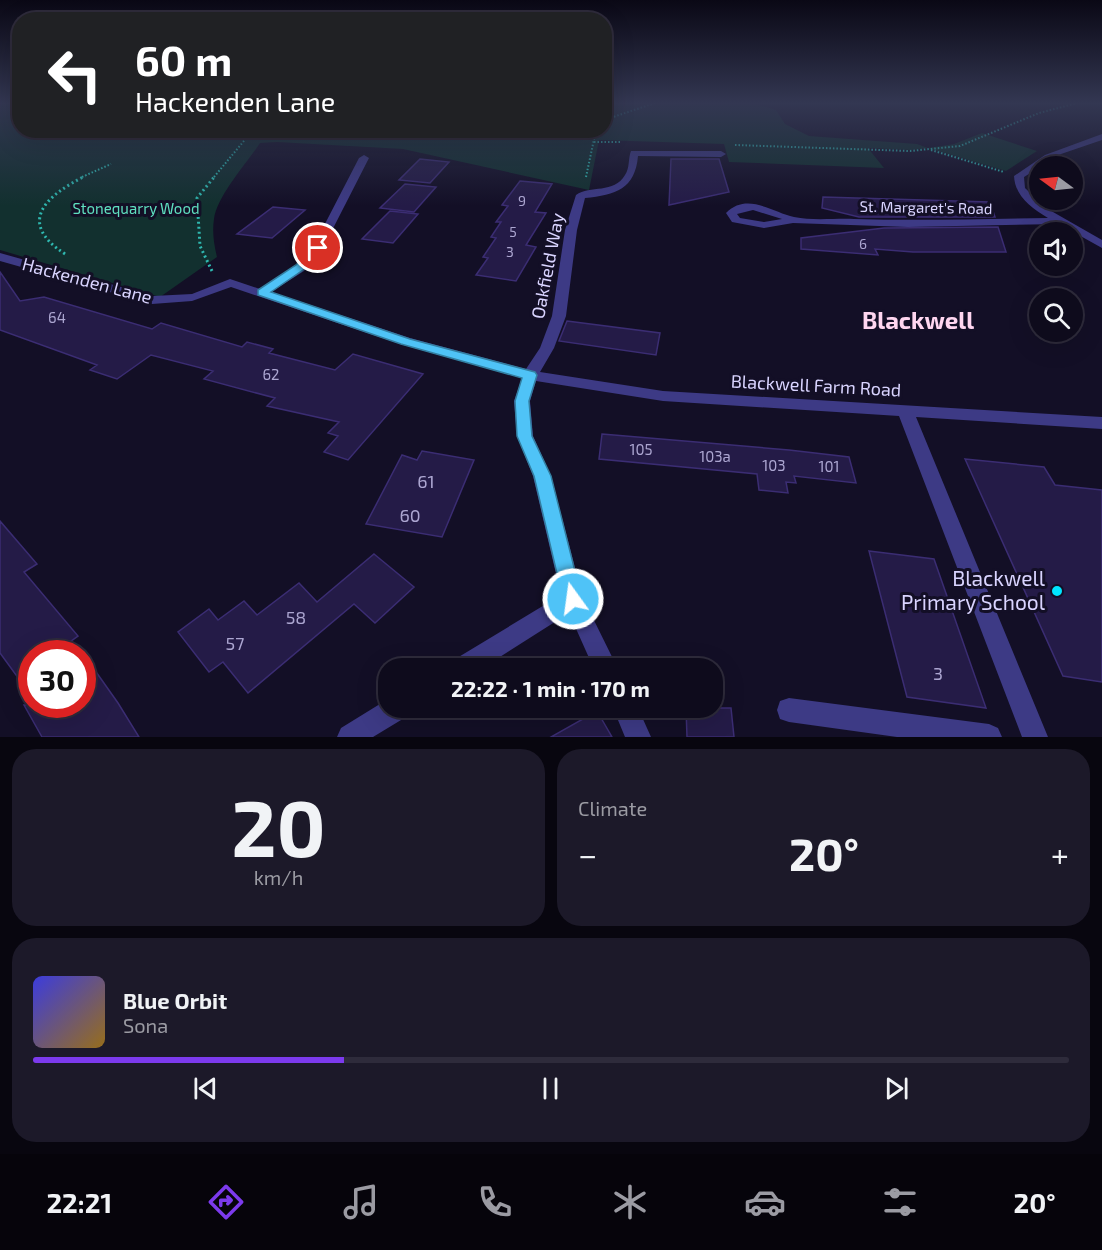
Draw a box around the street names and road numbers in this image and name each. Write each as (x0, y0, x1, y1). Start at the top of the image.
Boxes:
street label: St. Margaret's Road (859, 197, 993, 217)
street label: Oakfield Way (526, 211, 568, 321)
street label: Hackenden Lane (20, 252, 155, 308)
street label: Blackwell Farm Road (730, 370, 902, 400)

